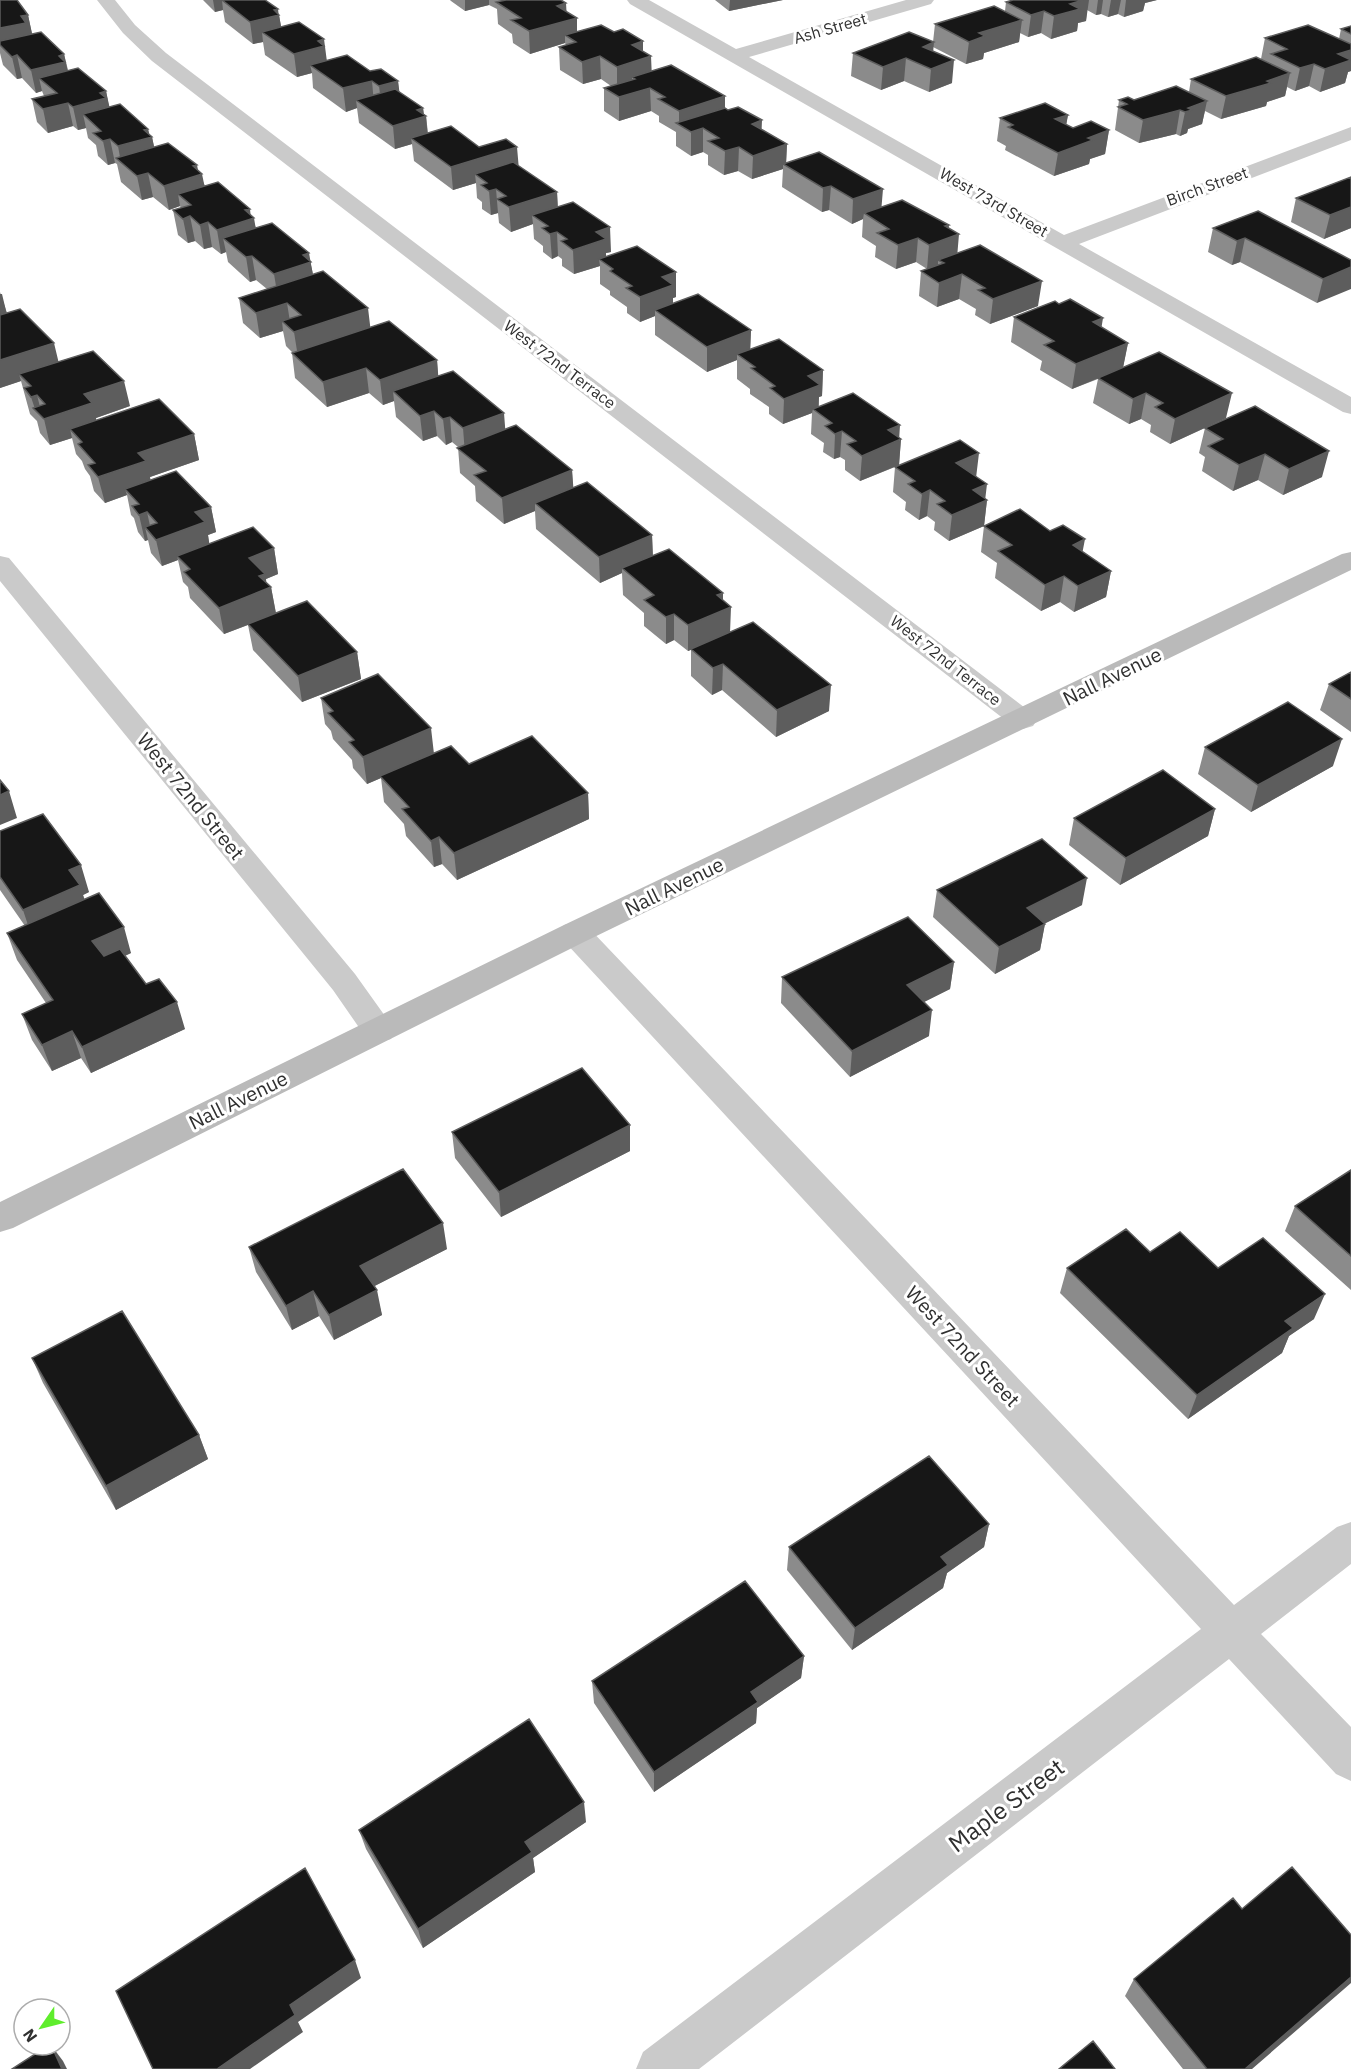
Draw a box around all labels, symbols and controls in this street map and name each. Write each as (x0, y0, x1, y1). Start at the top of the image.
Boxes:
street label: Ash Street (791, 8, 869, 48)
street label: Birch Street (1164, 162, 1250, 210)
street label: West 73rd Street (936, 163, 1052, 241)
street label: West 72nd Terrace (500, 315, 620, 413)
street label: West 72nd Terrace (887, 611, 1006, 710)
street label: Nall Avenue (1058, 640, 1166, 712)
street label: West 72nd Street (131, 727, 251, 865)
street label: Nall Avenue (620, 850, 728, 922)
street label: Nall Avenue (184, 1064, 292, 1136)
street label: West 72nd Street (900, 1280, 1026, 1412)
street label: Maple Street (941, 1751, 1071, 1859)
north arrow (12, 1997, 72, 2057)
text: N (18, 2025, 41, 2046)

